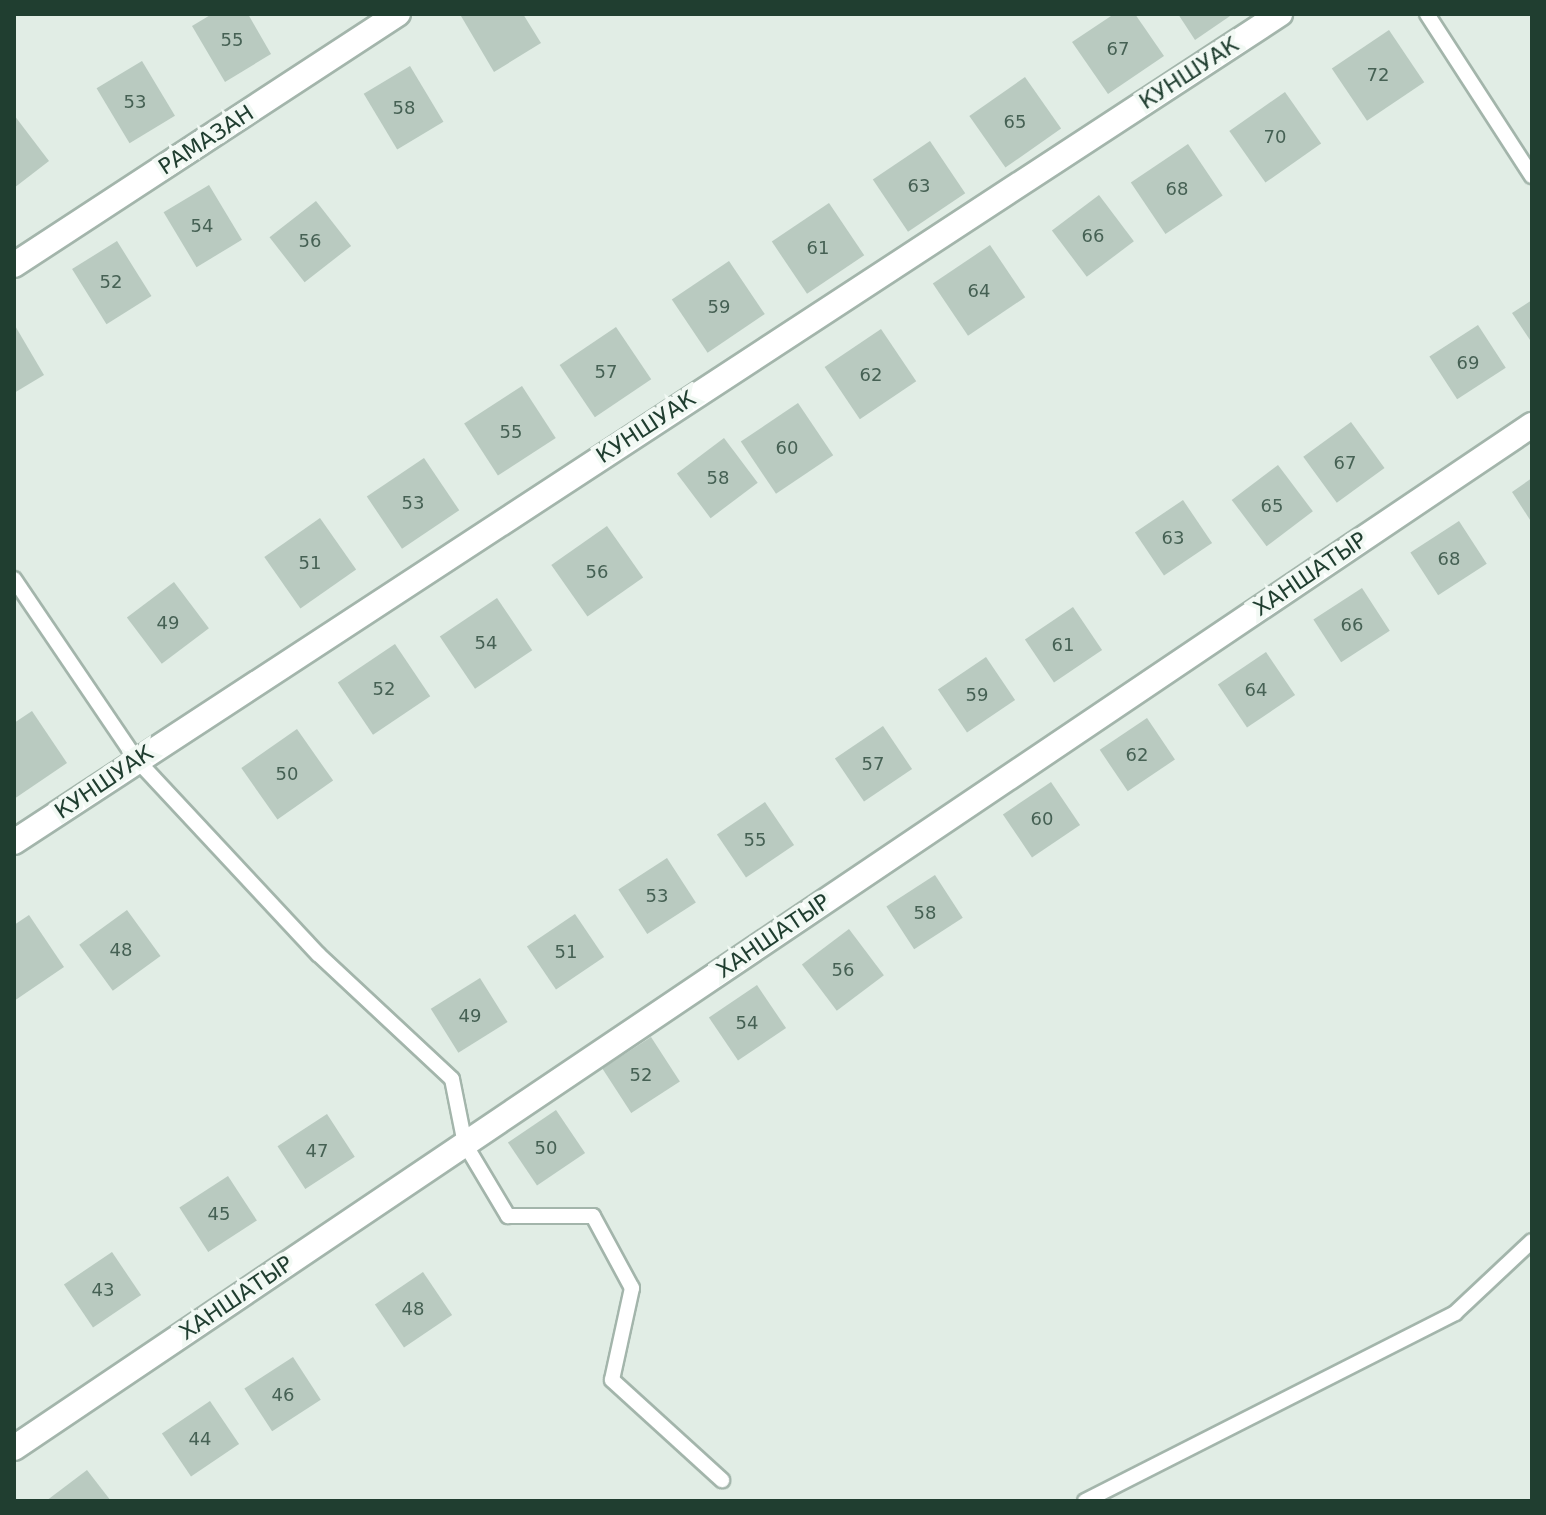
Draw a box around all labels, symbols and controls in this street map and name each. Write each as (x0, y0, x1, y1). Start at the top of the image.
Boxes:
house number: 55 (221, 29, 243, 51)
street label: КУНШУАК (1134, 31, 1244, 115)
house number: 67 (1107, 38, 1129, 60)
house number: 72 (1367, 64, 1389, 86)
house number: 53 (124, 91, 146, 113)
house number: 58 (393, 97, 415, 119)
street label: РАМАЗАН (154, 100, 258, 180)
house number: 65 (1004, 111, 1026, 133)
house number: 70 (1264, 126, 1286, 148)
house number: 63 (908, 175, 930, 197)
house number: 68 (1166, 178, 1188, 200)
house number: 54 (191, 215, 213, 237)
house number: 66 (1082, 225, 1104, 247)
house number: 56 (299, 230, 321, 252)
house number: 61 (807, 237, 829, 259)
house number: 52 (100, 271, 122, 293)
house number: 64 (968, 280, 990, 302)
house number: 59 (708, 296, 730, 318)
house number: 69 (1457, 352, 1479, 374)
house number: 57 (595, 361, 617, 383)
house number: 62 (860, 364, 882, 386)
street label: КУНШУАК (591, 385, 701, 469)
house number: 55 (500, 421, 522, 443)
house number: 60 (776, 437, 798, 459)
house number: 67 (1334, 452, 1356, 474)
house number: 58 (707, 467, 729, 489)
house number: 53 (402, 492, 424, 514)
house number: 65 (1261, 495, 1283, 517)
street label: ХАНШАТЫР (1248, 526, 1372, 622)
house number: 63 (1162, 527, 1184, 549)
house number: 68 (1438, 548, 1460, 570)
house number: 51 (299, 552, 321, 574)
house number: 56 (586, 561, 608, 583)
house number: 49 (157, 612, 179, 634)
house number: 66 (1341, 614, 1363, 636)
house number: 54 (475, 632, 497, 654)
house number: 61 (1052, 634, 1074, 656)
house number: 52 (373, 678, 395, 700)
house number: 64 (1245, 679, 1267, 701)
house number: 59 (966, 684, 988, 706)
street label: КУНШУАК (50, 739, 158, 825)
house number: 62 (1126, 744, 1148, 766)
house number: 57 (862, 753, 884, 775)
house number: 50 (276, 763, 298, 785)
house number: 60 (1031, 808, 1053, 830)
house number: 55 (744, 829, 766, 851)
house number: 53 (646, 885, 668, 907)
street label: ХАНШАТЫР (711, 888, 835, 984)
house number: 58 (914, 902, 936, 924)
house number: 48 (110, 939, 132, 961)
house number: 51 (555, 941, 577, 963)
house number: 56 (832, 959, 854, 981)
house number: 49 (459, 1005, 481, 1027)
house number: 54 (736, 1012, 758, 1034)
house number: 52 (630, 1064, 652, 1086)
house number: 50 (535, 1137, 557, 1159)
house number: 47 (306, 1140, 328, 1162)
house number: 45 (208, 1203, 230, 1225)
street label: ХАНШАТЫР (174, 1250, 298, 1346)
house number: 43 (92, 1279, 114, 1301)
house number: 48 (402, 1298, 424, 1320)
house number: 46 (272, 1384, 294, 1406)
house number: 44 (189, 1428, 211, 1450)

